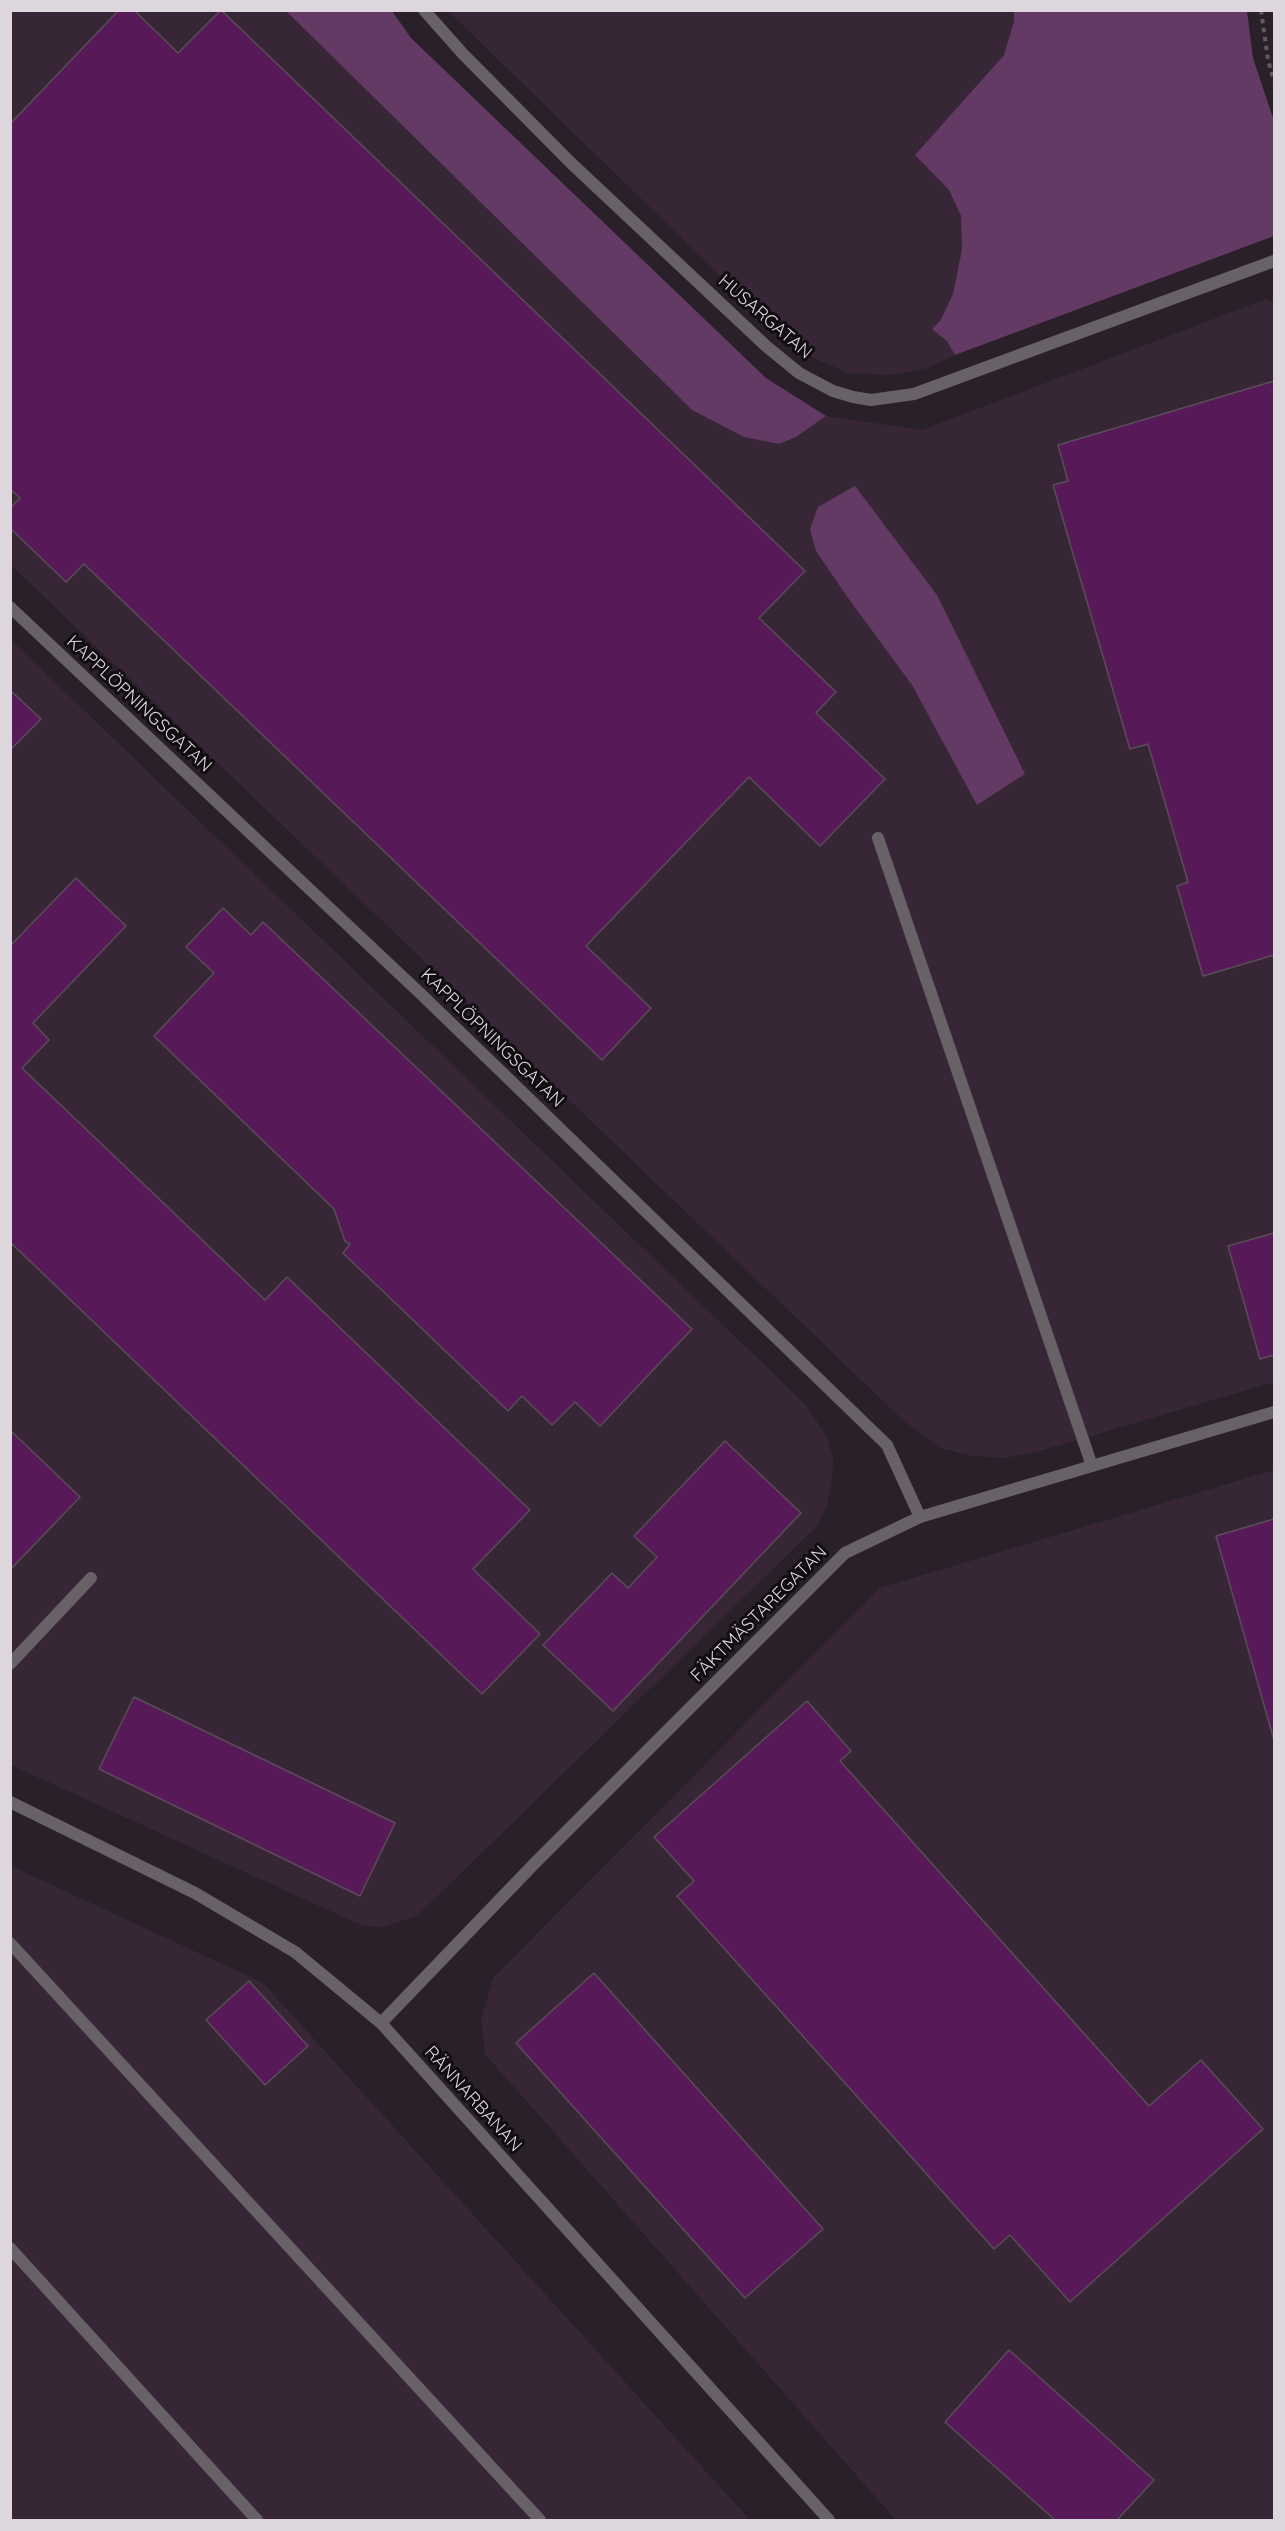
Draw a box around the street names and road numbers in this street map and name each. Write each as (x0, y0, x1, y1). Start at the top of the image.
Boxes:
street label: HUSARGATAN (714, 270, 816, 364)
street label: KAPPLÖPNINGSGATAN (62, 631, 216, 777)
street label: KAPPLÖPNINGSGATAN (416, 964, 568, 1112)
street label: FÄKTMÄSTAREGATAN (687, 1542, 831, 1686)
street label: RÄNNARBANAN (420, 2042, 526, 2156)

